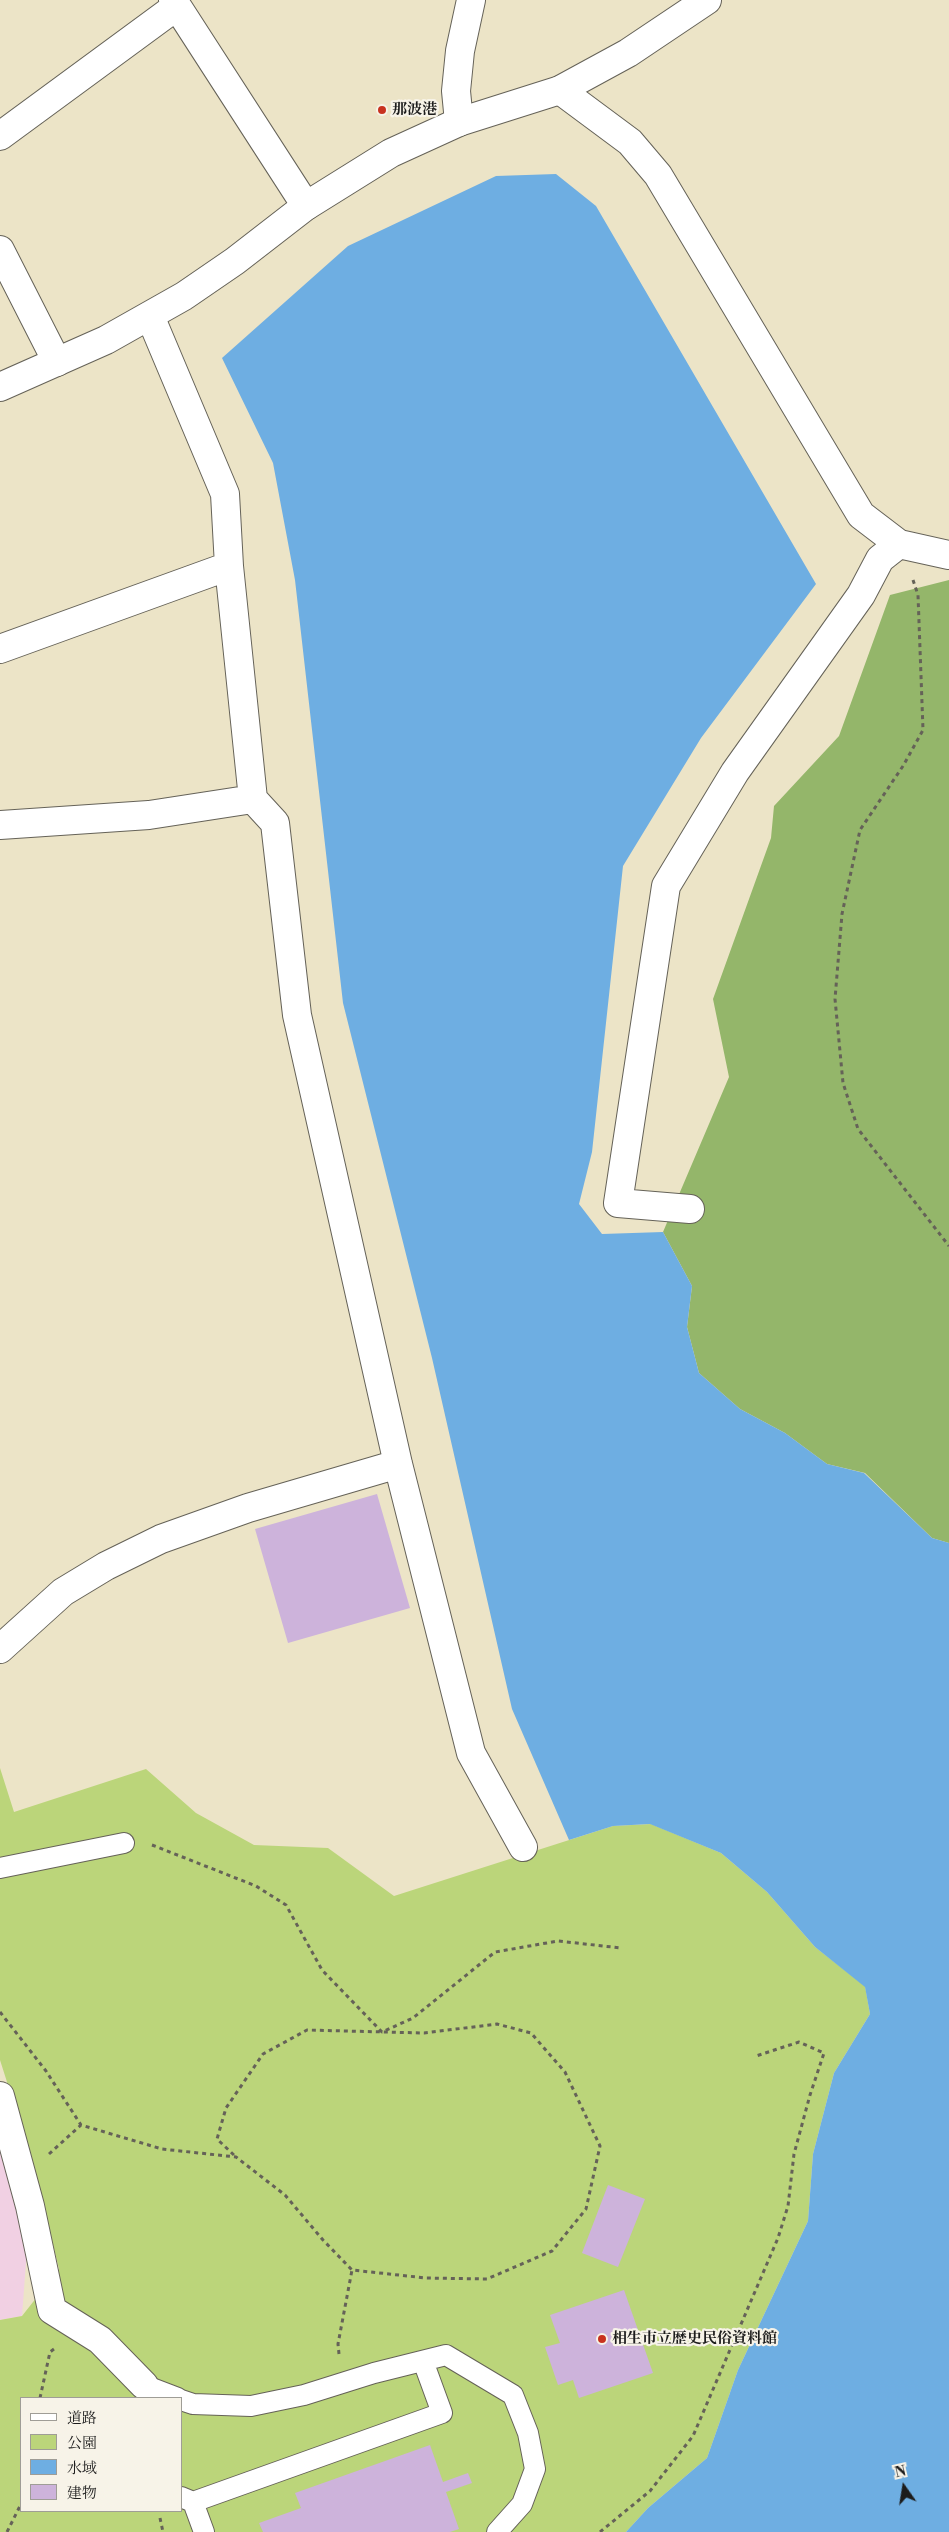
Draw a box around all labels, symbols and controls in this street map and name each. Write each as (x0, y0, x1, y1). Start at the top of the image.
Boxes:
place label: 那波港 (392, 101, 437, 119)
marker: 那波港 (376, 104, 388, 116)
place label: 相生市立歴史民俗資料館 (612, 2330, 777, 2348)
marker: 相生市立歴史民俗資料館 (596, 2333, 608, 2345)
legend (20, 2397, 182, 2512)
text: 道路 (67, 2409, 97, 2428)
text: 公園 (67, 2434, 97, 2453)
text: 水域 (67, 2459, 97, 2478)
north arrow (879, 2462, 929, 2512)
text: N (893, 2462, 908, 2482)
text: 建物 (67, 2484, 97, 2503)

